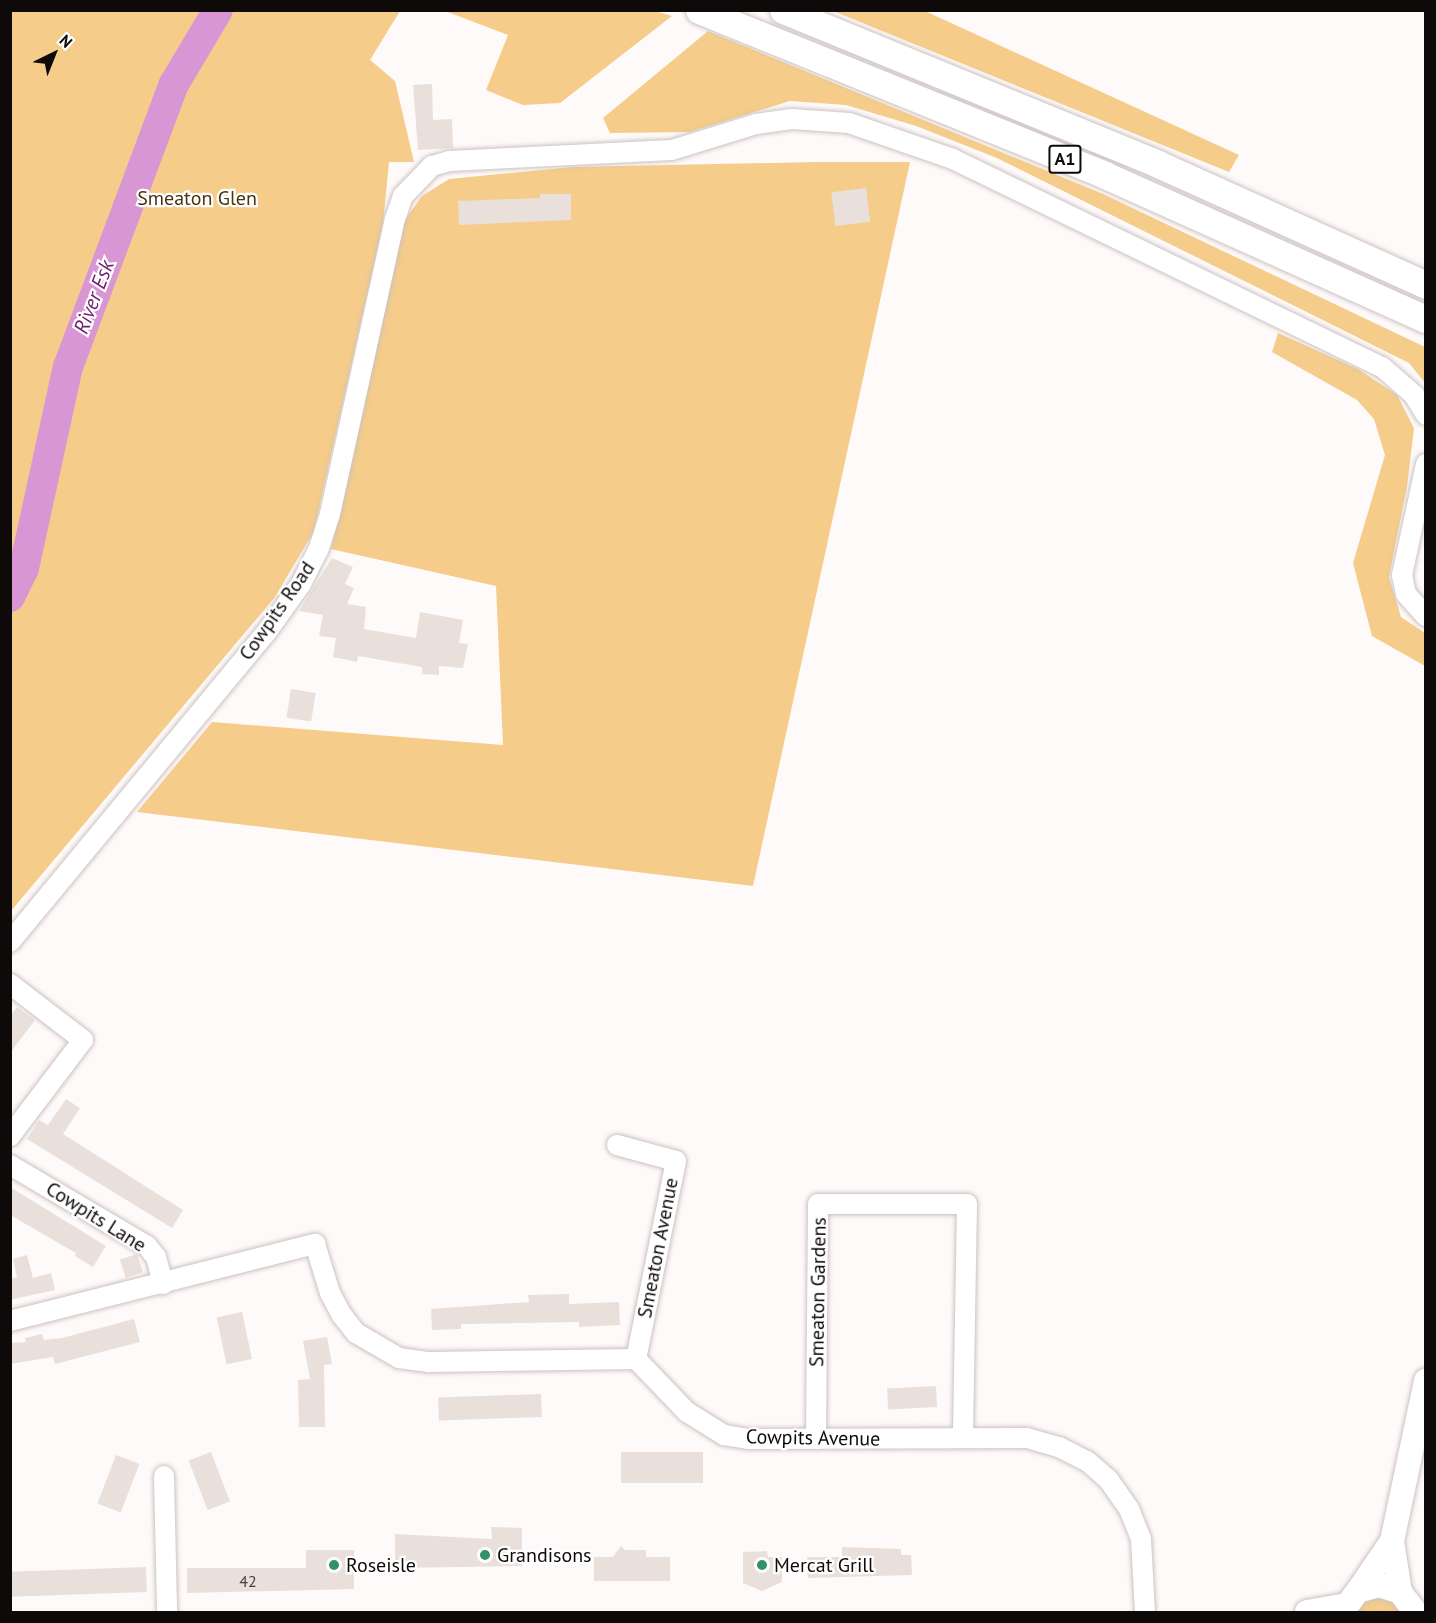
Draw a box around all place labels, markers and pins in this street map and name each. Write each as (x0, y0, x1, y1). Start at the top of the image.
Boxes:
place label: Grandisons (497, 1543, 592, 1567)
marker: Grandisons (478, 1548, 492, 1562)
place label: Roseisle (346, 1553, 416, 1577)
place label: Mercat Grill (774, 1553, 874, 1577)
marker: Roseisle (327, 1558, 341, 1572)
marker: Mercat Grill (755, 1558, 769, 1572)

